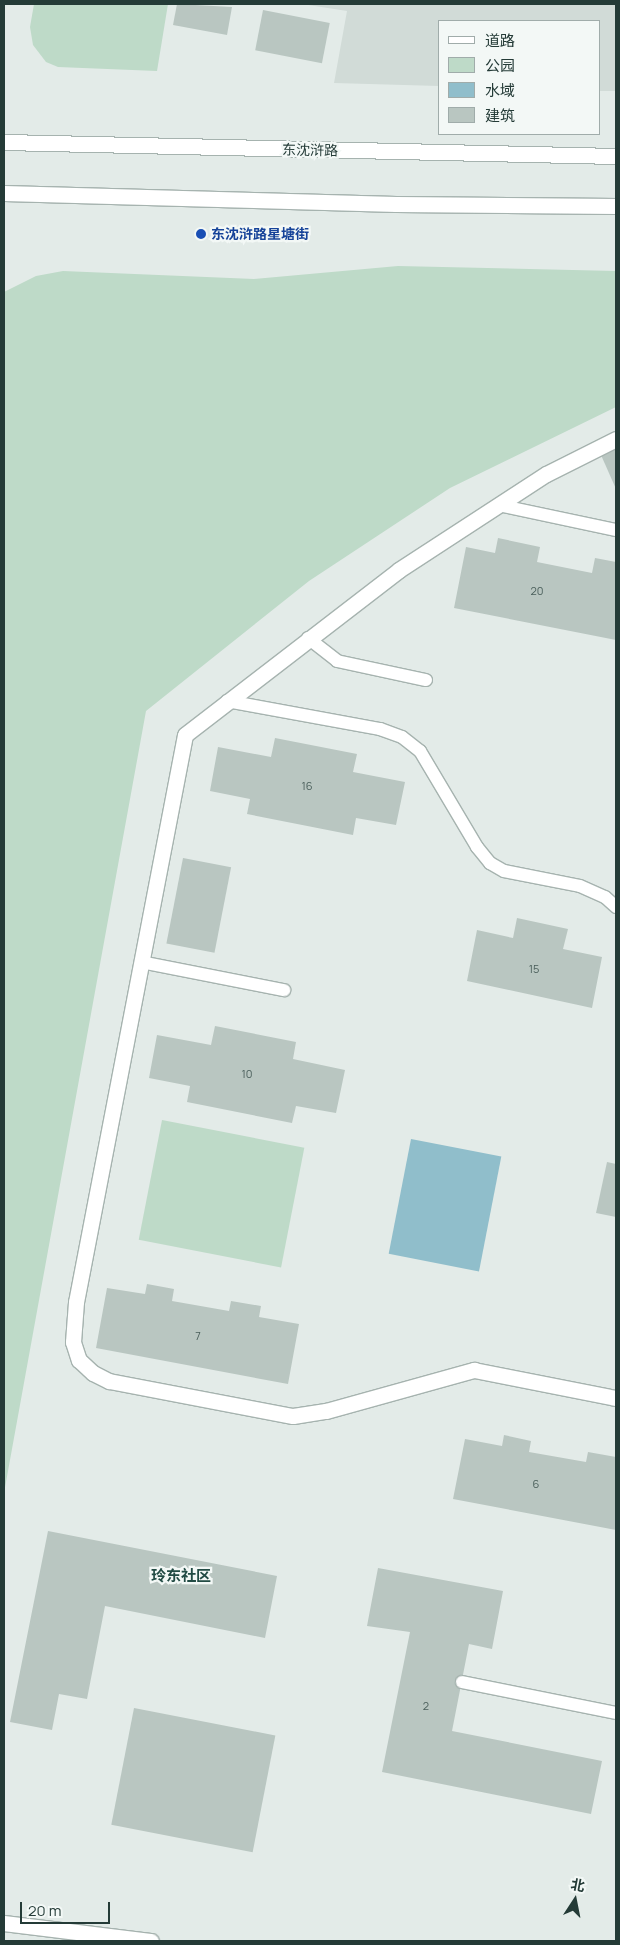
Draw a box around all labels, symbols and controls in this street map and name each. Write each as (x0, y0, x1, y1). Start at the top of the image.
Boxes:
legend (438, 20, 600, 135)
text: 道路 (485, 30, 515, 51)
text: 公园 (485, 55, 515, 76)
text: 水域 (485, 80, 515, 101)
text: 建筑 (485, 105, 515, 126)
street label: 东沈浒路 (282, 141, 338, 159)
place label: 东沈浒路星塘街 (211, 226, 309, 242)
marker: 东沈浒路星塘街 (195, 228, 207, 240)
house number: 20 (531, 584, 543, 598)
house number: 16 (301, 779, 313, 793)
house number: 15 (529, 962, 539, 976)
house number: 10 (242, 1067, 252, 1081)
house number: 7 (195, 1329, 201, 1343)
house number: 6 (533, 1477, 539, 1491)
district label: 玲东社区 (151, 1567, 211, 1585)
house number: 2 (423, 1699, 429, 1713)
text: 北 (569, 1874, 587, 1895)
north arrow (550, 1875, 600, 1925)
scale bar (22, 1892, 112, 1924)
text: 20 m (28, 1900, 61, 1921)

